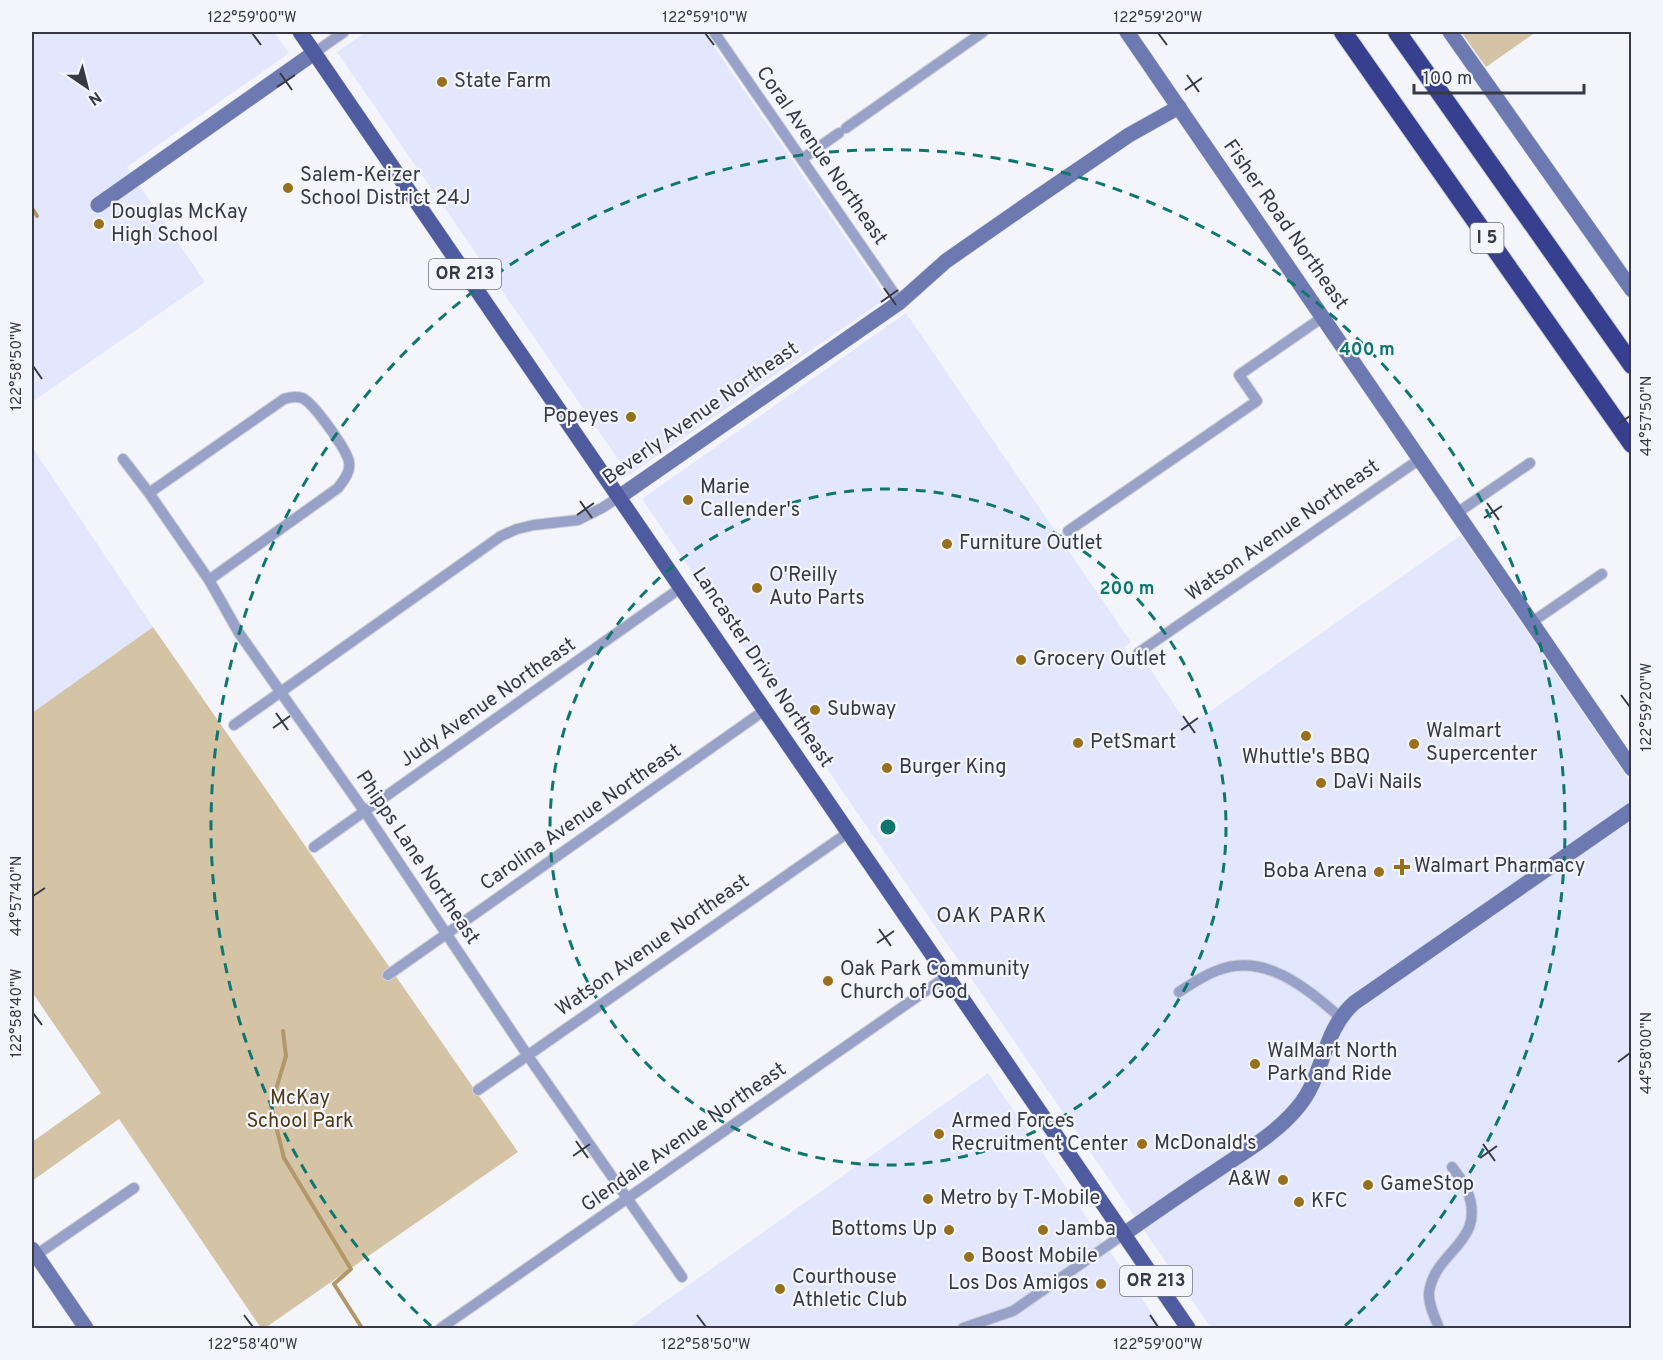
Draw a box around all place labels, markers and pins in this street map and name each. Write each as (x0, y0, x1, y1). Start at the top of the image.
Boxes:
place label: State Farm (454, 69, 551, 95)
marker: State Farm (435, 75, 449, 89)
place label: Salem-Keizer School District 24J (300, 163, 471, 212)
marker: Salem-Keizer School District 24J (281, 181, 295, 195)
place label: Douglas McKay High School (111, 200, 248, 249)
marker: Douglas McKay High School (92, 217, 106, 231)
place label: Popeyes (543, 404, 619, 430)
marker: Popeyes (624, 410, 638, 424)
place label: Marie Callender's (700, 475, 800, 524)
marker: Marie Callender's (681, 493, 695, 507)
place label: Furniture Outlet (959, 531, 1103, 557)
marker: Furniture Outlet (940, 537, 954, 551)
place label: O'Reilly Auto Parts (769, 563, 865, 612)
marker: O'Reilly Auto Parts (750, 581, 764, 595)
place label: Grocery Outlet (1033, 647, 1166, 673)
marker: Grocery Outlet (1014, 653, 1028, 667)
place label: Subway (827, 697, 896, 723)
marker: Subway (808, 703, 822, 717)
place label: Walmart Supercenter (1426, 719, 1538, 768)
marker: Whuttle's BBQ (1299, 729, 1313, 743)
place label: PetSmart (1090, 730, 1176, 756)
marker: PetSmart (1071, 736, 1085, 750)
marker: Walmart Supercenter (1407, 737, 1421, 751)
place label: Whuttle's BBQ (1242, 745, 1370, 771)
place label: Burger King (899, 755, 1007, 781)
marker: Burger King (880, 761, 894, 775)
place label: DaVi Nails (1333, 770, 1422, 796)
marker: DaVi Nails (1314, 776, 1328, 790)
centre of rings (878, 817, 898, 837)
place label: Walmart Pharmacy (1414, 854, 1585, 880)
place label: Boba Arena (1263, 859, 1367, 885)
marker: Walmart Pharmacy (1395, 860, 1409, 874)
marker: Boba Arena (1372, 865, 1386, 879)
place label: Oak Park Community Church of God (840, 957, 1030, 1006)
marker: Oak Park Community Church of God (821, 974, 835, 988)
place label: WalMart North Park and Ride (1267, 1039, 1397, 1088)
marker: WalMart North Park and Ride (1248, 1057, 1262, 1071)
place label: Armed Forces Recruitment Center (951, 1109, 1128, 1158)
marker: Armed Forces Recruitment Center (932, 1127, 946, 1141)
place label: McDonald's (1154, 1131, 1257, 1157)
marker: McDonald's (1135, 1137, 1149, 1151)
place label: A&W (1227, 1167, 1271, 1193)
place label: GameStop (1380, 1172, 1474, 1198)
marker: A&W (1276, 1173, 1290, 1187)
marker: GameStop (1361, 1178, 1375, 1192)
place label: Metro by T-Mobile (940, 1186, 1100, 1212)
place label: KFC (1311, 1189, 1348, 1215)
marker: Metro by T-Mobile (921, 1192, 935, 1206)
marker: KFC (1292, 1195, 1306, 1209)
place label: Bottoms Up (831, 1217, 937, 1243)
place label: Jamba (1055, 1217, 1116, 1243)
marker: Bottoms Up (942, 1223, 956, 1237)
marker: Jamba (1036, 1223, 1050, 1237)
place label: Boost Mobile (981, 1244, 1098, 1270)
marker: Boost Mobile (962, 1250, 976, 1264)
place label: Courthouse Athletic Club (792, 1265, 907, 1314)
place label: Los Dos Amigos (948, 1271, 1089, 1297)
marker: Los Dos Amigos (1094, 1277, 1108, 1291)
marker: Courthouse Athletic Club (773, 1282, 787, 1296)

